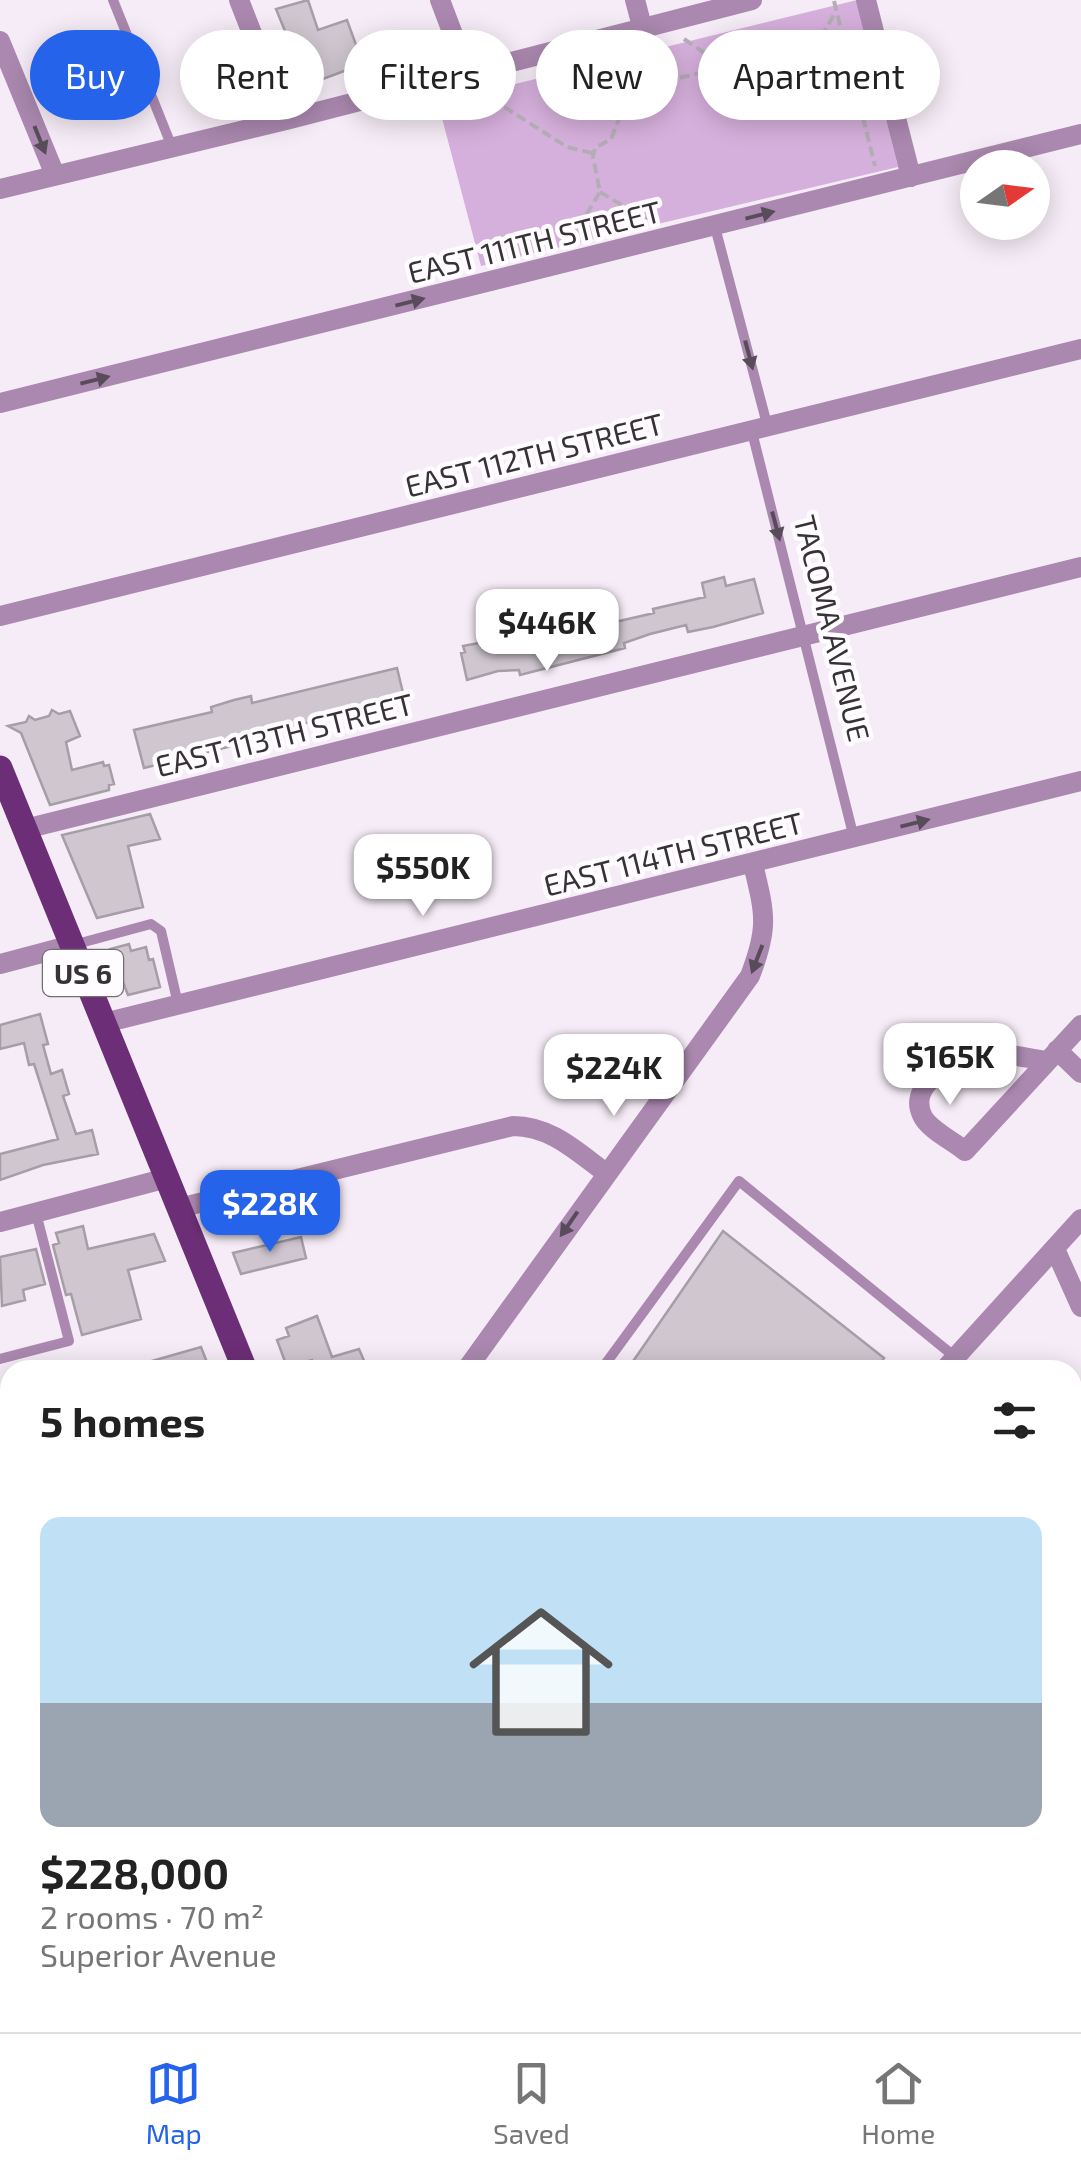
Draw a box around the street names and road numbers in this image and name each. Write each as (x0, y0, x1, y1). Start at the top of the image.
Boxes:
street label: EAST 111TH STREET (404, 192, 664, 290)
street label: EAST 112TH STREET (401, 405, 667, 503)
street label: TACOMA AVENUE (787, 511, 879, 745)
street label: EAST 113TH STREET (151, 685, 417, 783)
street label: EAST 114TH STREET (540, 803, 806, 903)
road number: US 6 (43, 950, 123, 996)

